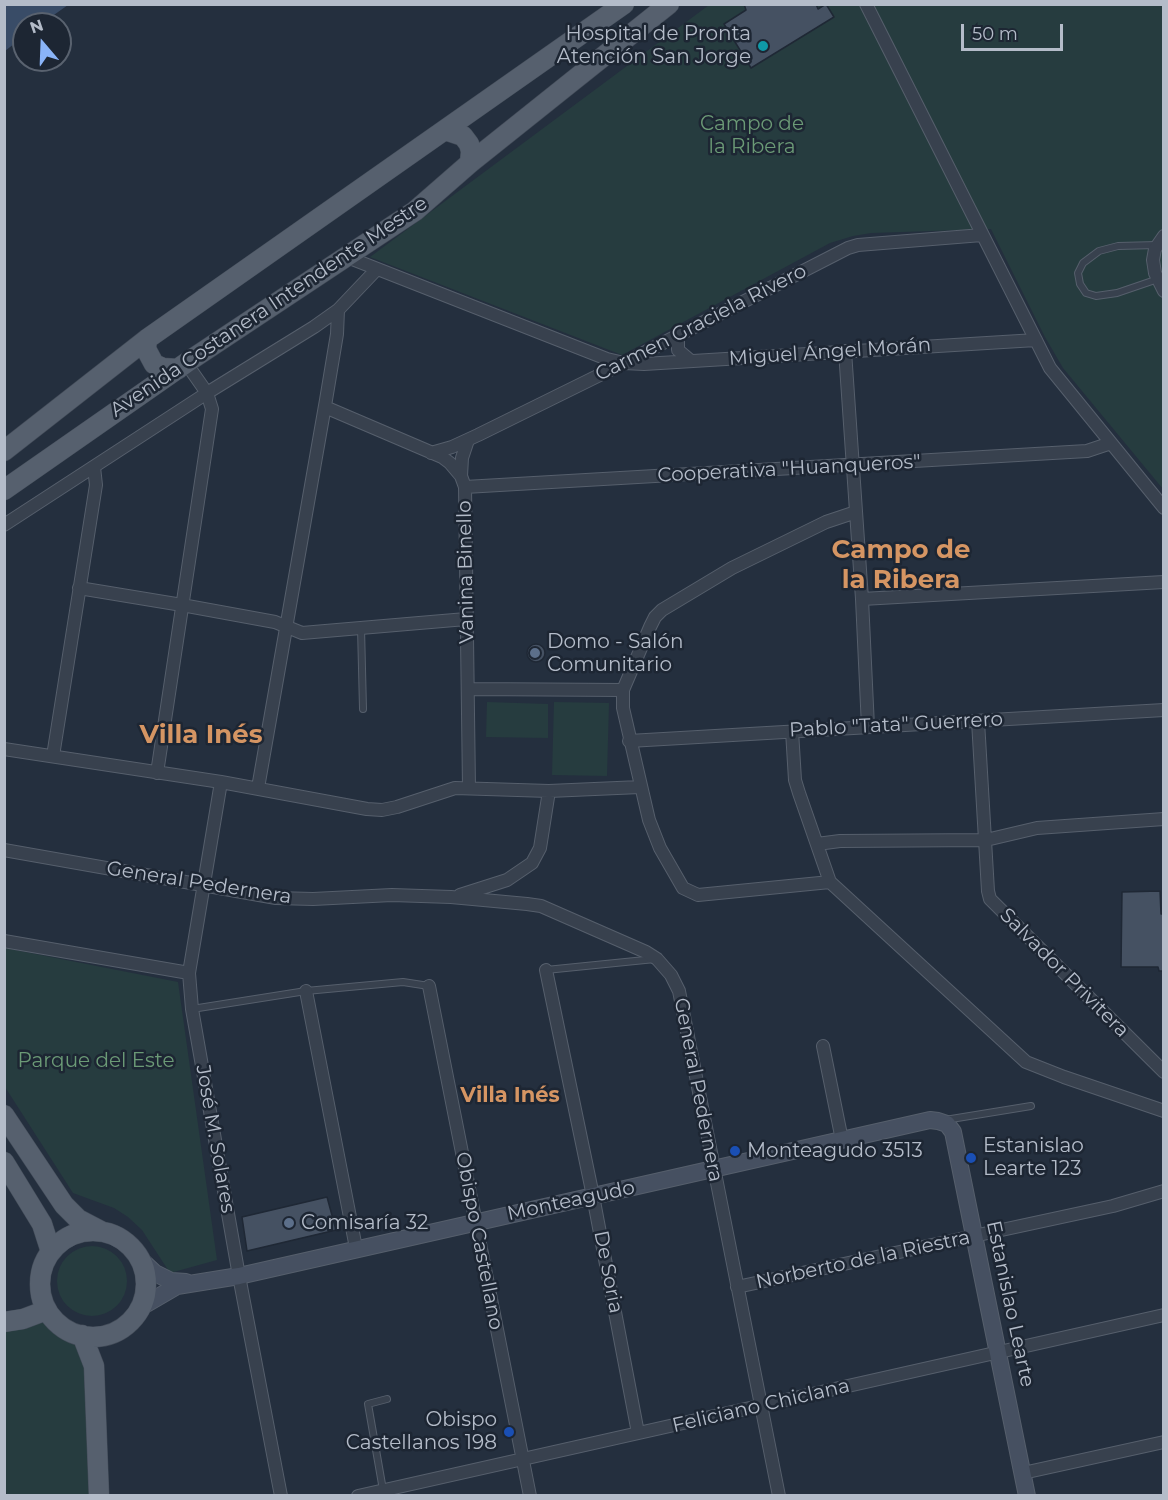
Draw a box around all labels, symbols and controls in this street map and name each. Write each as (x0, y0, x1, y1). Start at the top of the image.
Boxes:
north arrow (12, 12, 72, 72)
scale bar (964, 12, 1066, 50)
text: N (27, 15, 46, 37)
place label: Hospital de Pronta Atención San Jorge (557, 22, 751, 69)
text: 50 m (972, 23, 1018, 45)
marker: Hospital de Pronta Atención San Jorge (756, 39, 770, 53)
park label: Campo de la Ribera (700, 112, 804, 159)
street label: Avenida Costanera Intendente Mestre (106, 192, 432, 422)
street label: Carmen Graciela Rivero (591, 259, 811, 387)
street label: Miguel Ángel Morán (728, 333, 932, 371)
street label: Cooperativa "Huanqueros" (657, 450, 921, 488)
street label: Vanina Binello (453, 500, 479, 644)
district label: Campo de la Ribera (832, 534, 970, 596)
place label: Domo - Salón Comunitario (547, 630, 683, 677)
marker: Domo - Salón Comunitario (528, 646, 542, 660)
street label: Pablo "Tata" Guerrero (788, 707, 1004, 743)
district label: Villa Inés (140, 719, 262, 751)
street label: General Pedernera (105, 857, 293, 909)
street label: Salvador Privitera (994, 903, 1134, 1043)
street label: General Pedernera (668, 996, 728, 1184)
park label: Parque del Este (17, 1049, 175, 1073)
street label: José M. Solares (190, 1063, 240, 1215)
district label: Villa Inés (460, 1083, 560, 1109)
place label: Estanislao Learte 123 (983, 1134, 1084, 1181)
place label: Monteagudo 3513 (747, 1139, 923, 1163)
marker: Monteagudo 3513 (728, 1144, 742, 1158)
street label: Obispo Castellano (450, 1150, 508, 1332)
marker: Estanislao Learte 123 (964, 1151, 978, 1165)
street label: Monteagudo (505, 1176, 637, 1226)
place label: Comisaría 32 (301, 1211, 428, 1235)
marker: Comisaría 32 (282, 1216, 296, 1230)
street label: Estanislao Learte (981, 1219, 1039, 1389)
street label: Norberto de la Riestra (754, 1226, 972, 1294)
street label: De Soria (588, 1229, 628, 1315)
street label: Feliciano Chiclana (670, 1374, 852, 1438)
place label: Obispo Castellanos 198 (346, 1408, 497, 1455)
marker: Obispo Castellanos 198 (502, 1425, 516, 1439)

